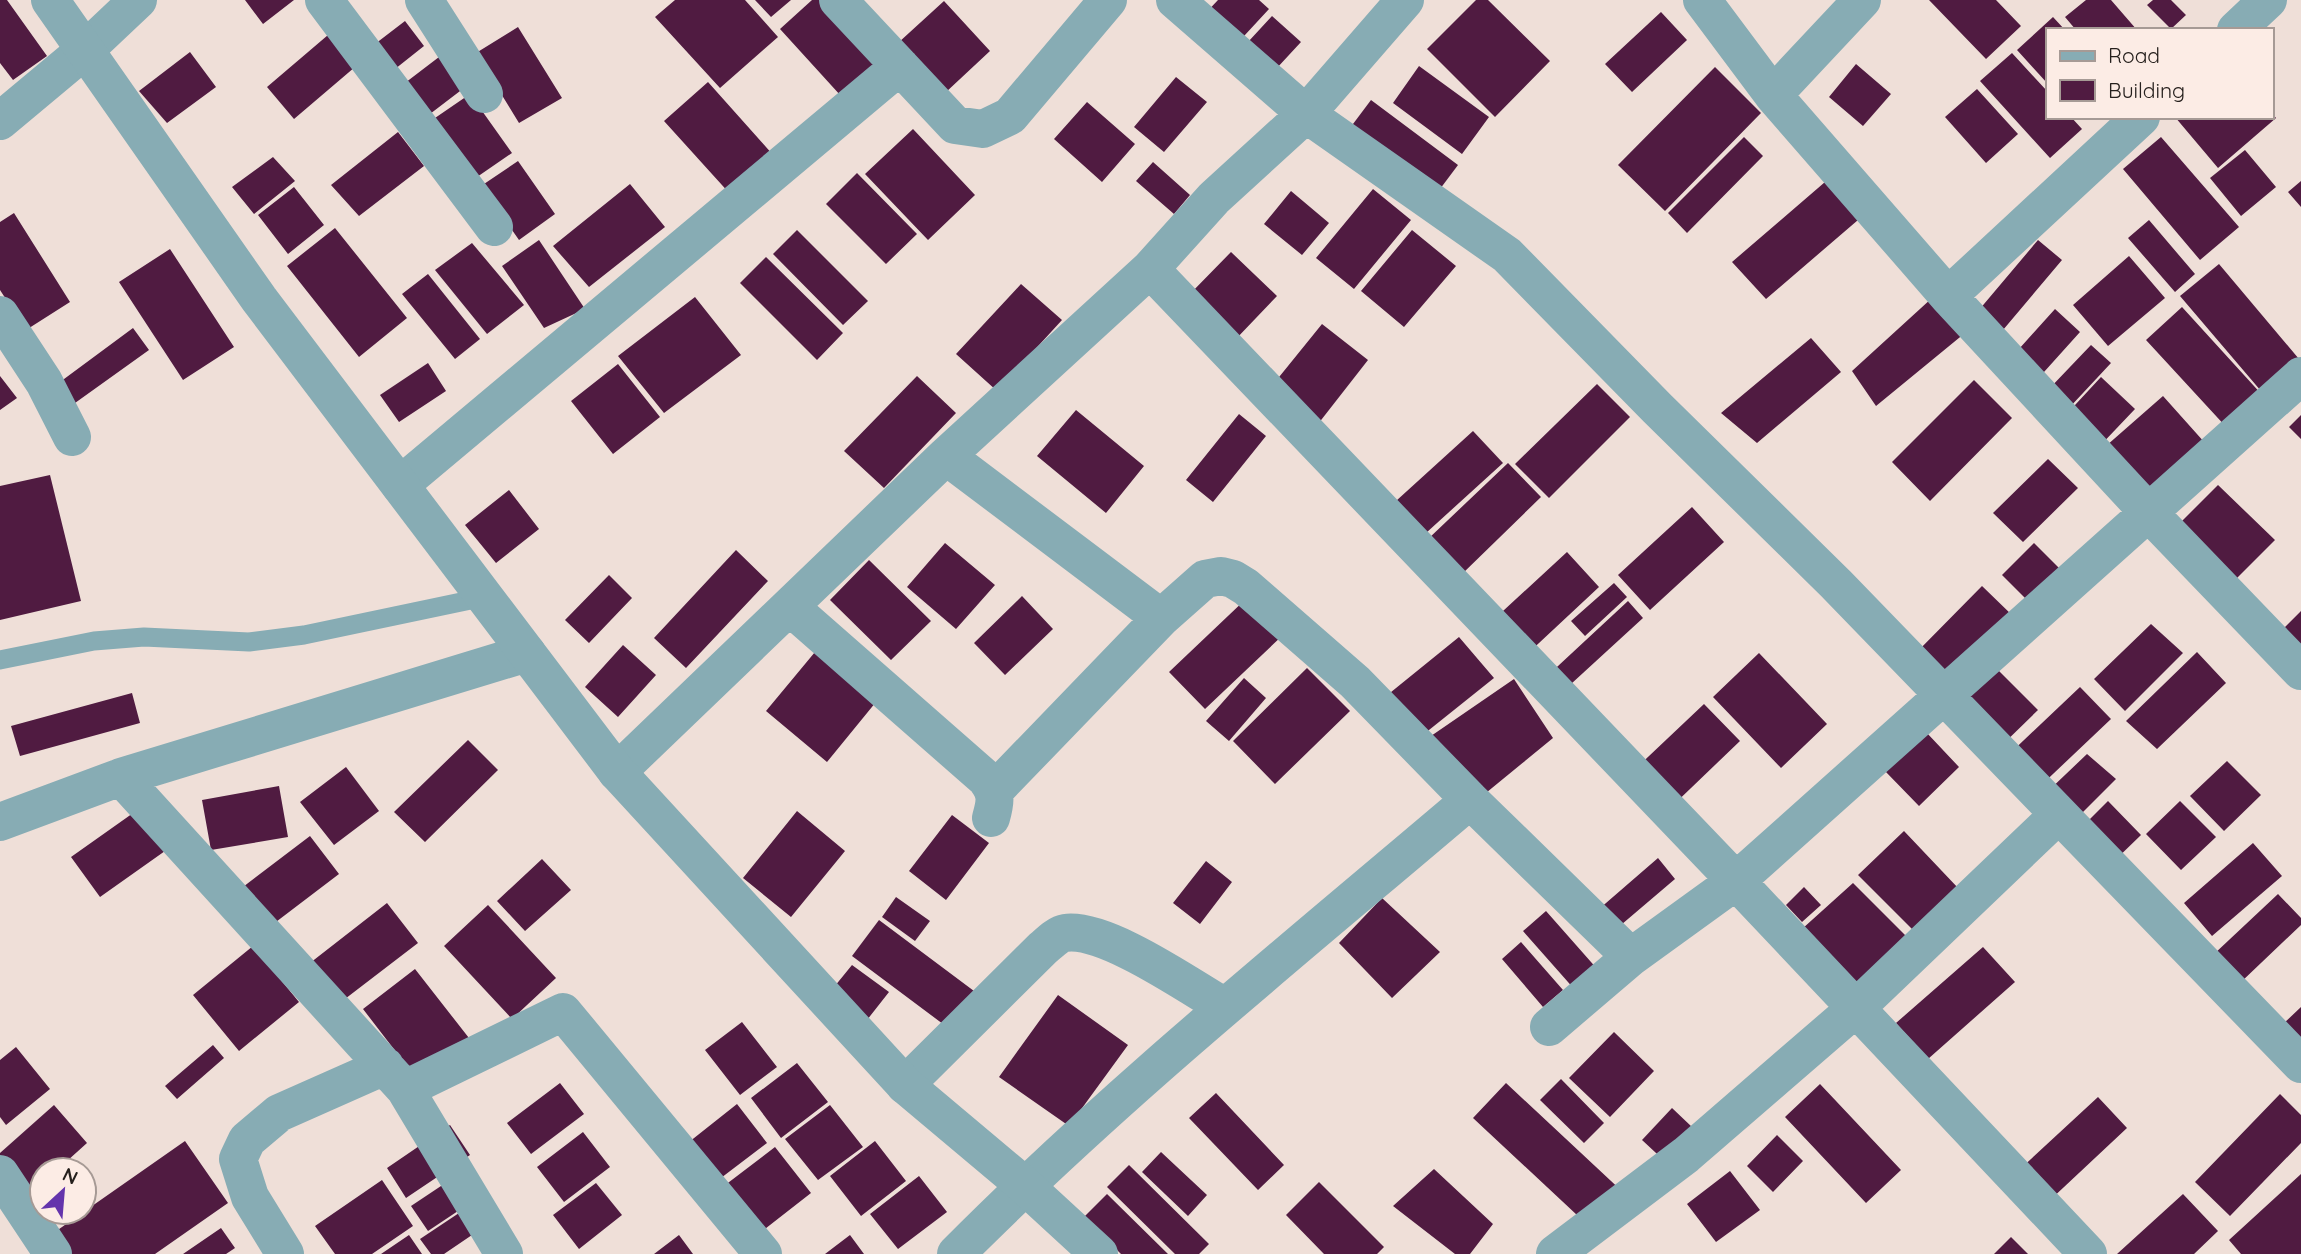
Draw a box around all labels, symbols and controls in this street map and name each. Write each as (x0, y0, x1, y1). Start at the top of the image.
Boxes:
legend (2046, 28, 2273, 119)
text: Road (2108, 42, 2160, 68)
text: Building (2108, 77, 2185, 103)
north arrow (28, 1156, 98, 1226)
text: N (59, 1162, 82, 1190)

